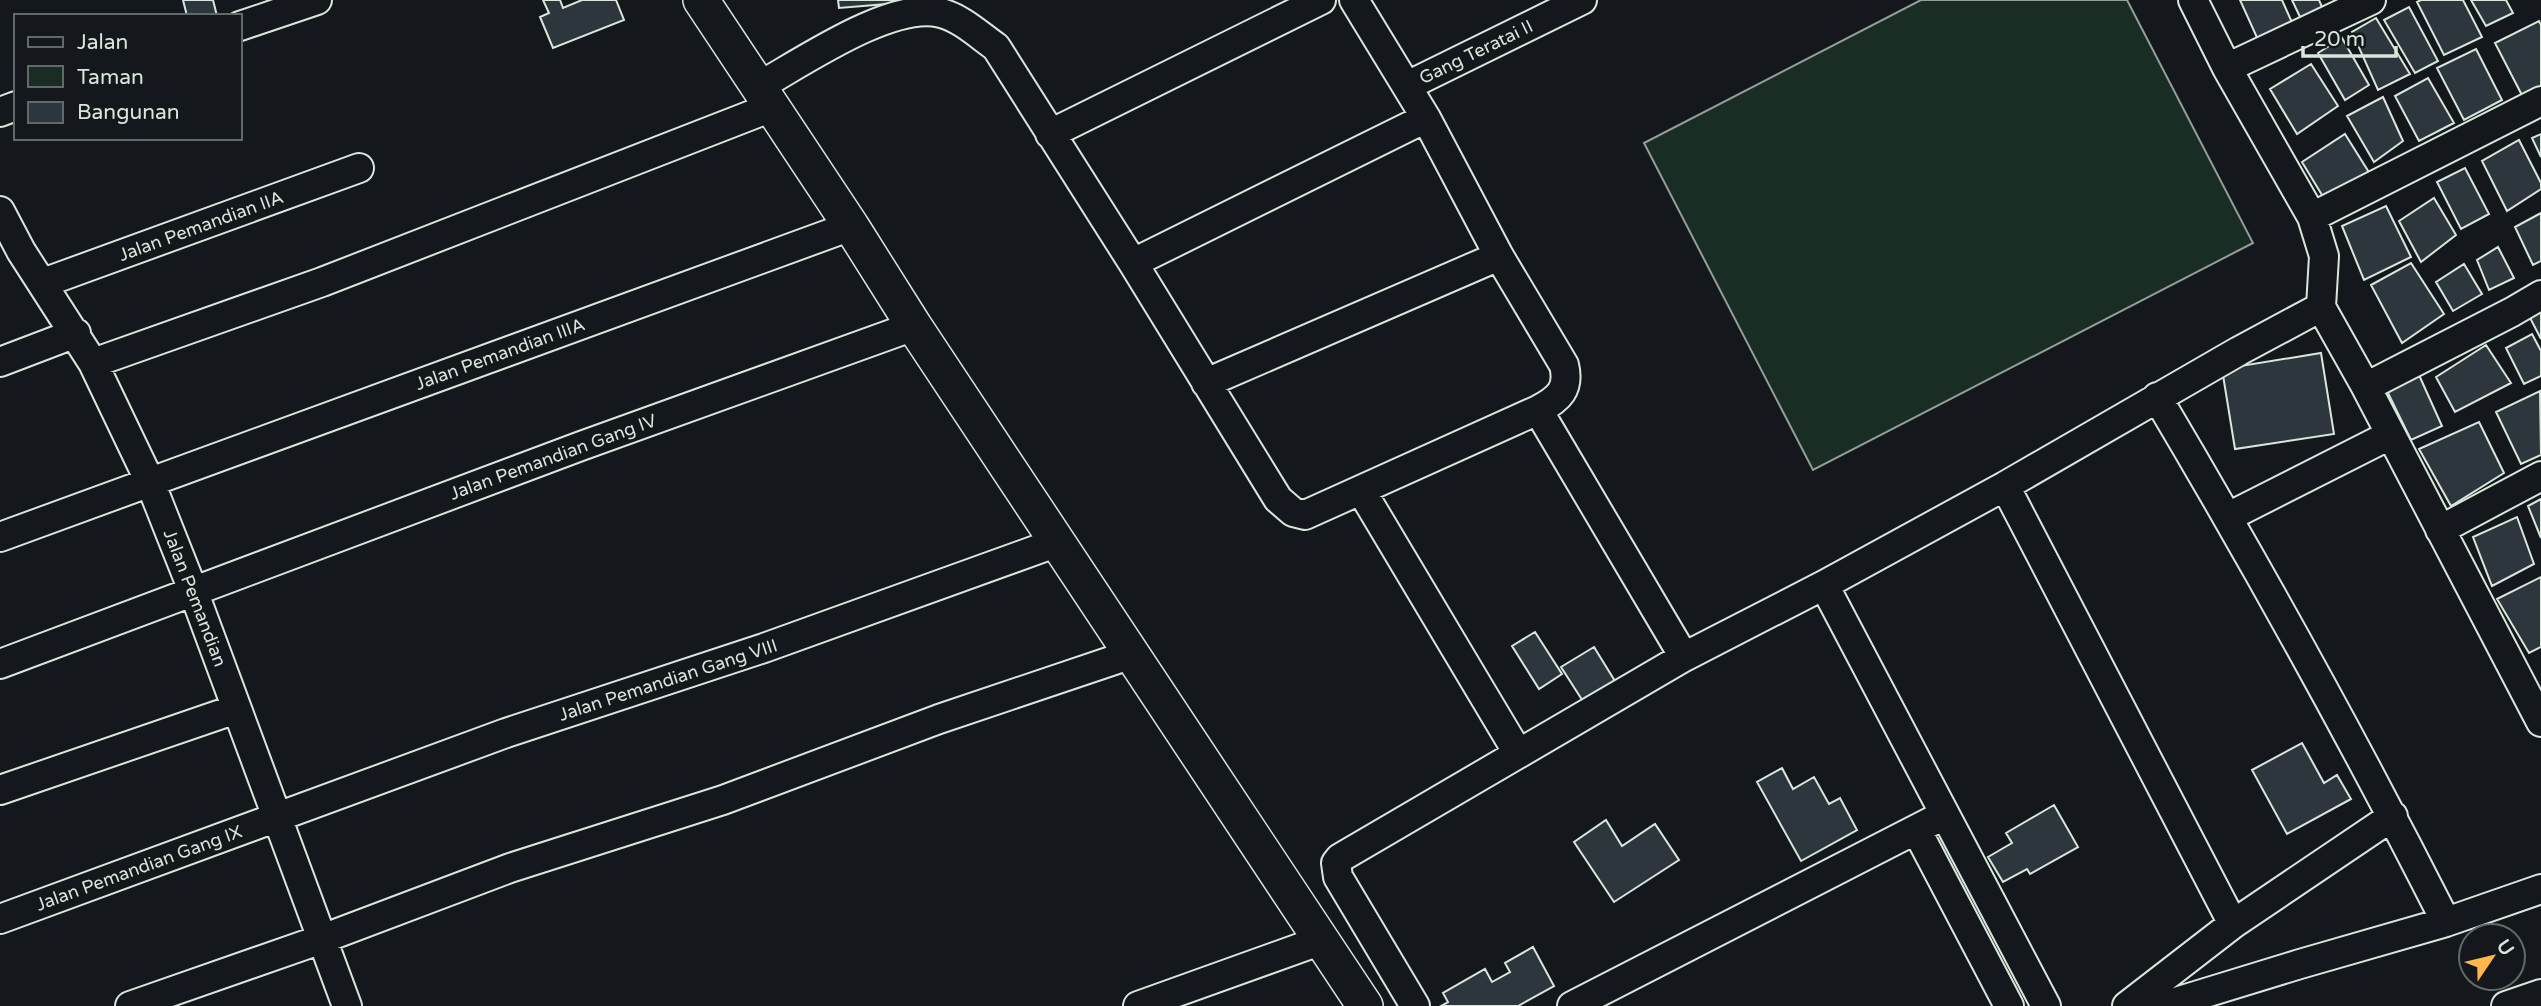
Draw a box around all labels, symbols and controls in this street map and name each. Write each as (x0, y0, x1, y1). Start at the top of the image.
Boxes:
legend (14, 14, 242, 140)
scale bar (2303, 14, 2396, 58)
street label: Gang Teratai II (1415, 15, 1537, 89)
text: 20 m (2314, 27, 2365, 52)
text: Jalan (77, 30, 128, 55)
text: Taman (77, 65, 144, 90)
text: Bangunan (77, 100, 180, 125)
street label: Jalan Pemandian IIA (116, 186, 286, 266)
street label: Jalan Pemandian IIIA (412, 313, 588, 395)
street label: Jalan Pemandian Gang IV (447, 409, 660, 505)
street label: Jalan Pemandian (159, 526, 231, 670)
street label: Jalan Pemandian Gang VIII (556, 634, 780, 726)
street label: Jalan Pemandian Gang IX (33, 820, 245, 916)
north arrow (2457, 922, 2527, 992)
text: U (2492, 936, 2518, 960)

